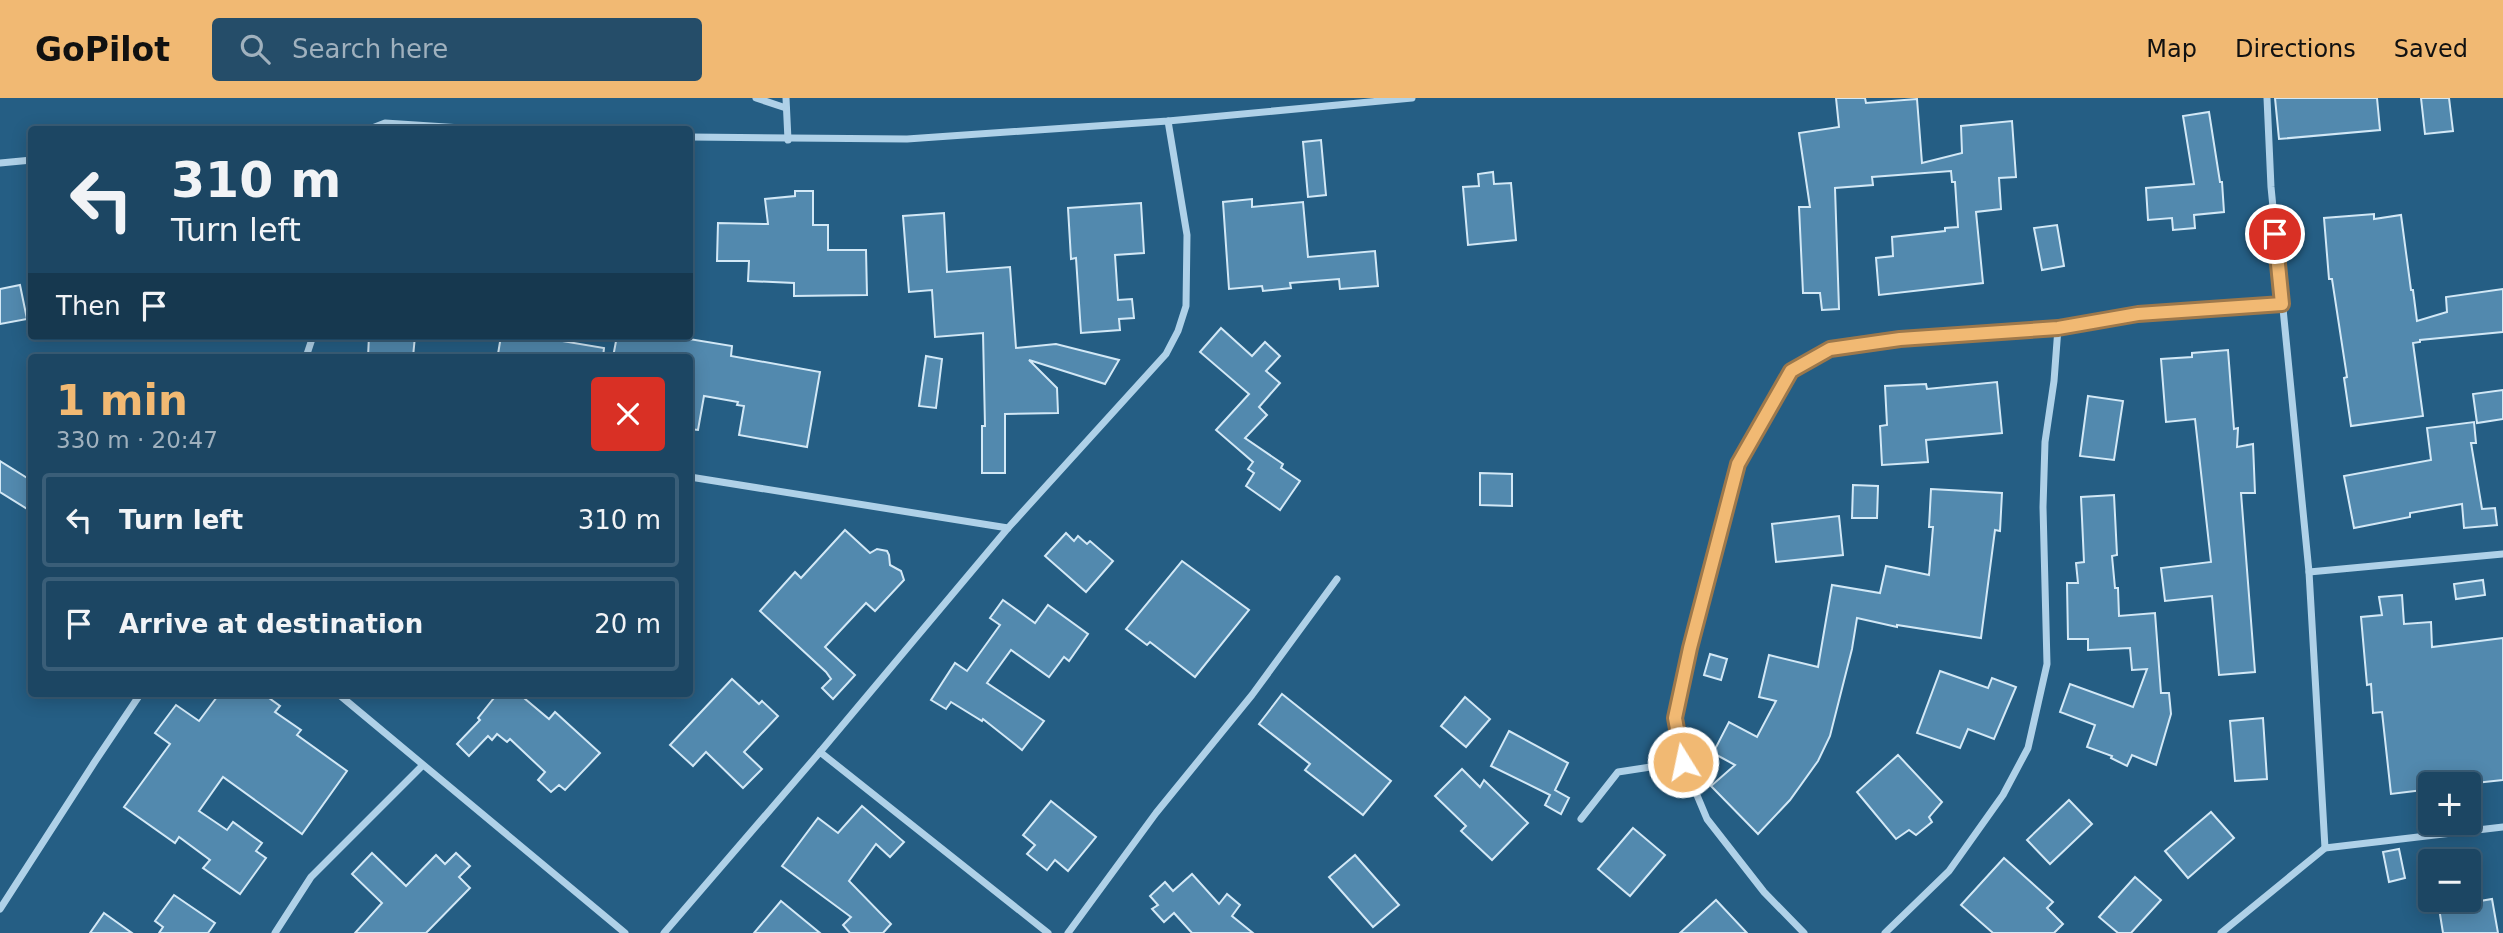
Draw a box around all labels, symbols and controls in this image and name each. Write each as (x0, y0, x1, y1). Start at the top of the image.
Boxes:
search box (212, 18, 702, 81)
text: GoPilot (35, 30, 170, 69)
icon: search (236, 30, 274, 68)
text: Search here (292, 34, 448, 64)
text: Map (2146, 35, 2197, 63)
text: Directions (2235, 35, 2356, 63)
text: Saved (2394, 35, 2468, 63)
text: 310 m (171, 152, 341, 209)
icon: left (56, 154, 147, 245)
pin (2245, 204, 2305, 264)
text: Turn left (171, 211, 301, 249)
icon: arrive (2256, 215, 2294, 253)
icon: arrive (135, 287, 173, 325)
text: Then (56, 291, 121, 321)
text: 1 min (56, 376, 188, 425)
button: close (591, 377, 665, 451)
text: 330 m · 20:47 (56, 427, 218, 453)
icon: left (60, 501, 98, 539)
text: Turn left (119, 505, 243, 535)
text: 310 m (578, 505, 661, 535)
icon: arrive (60, 605, 98, 643)
text: Arrive at destination (119, 609, 423, 639)
text: 20 m (594, 609, 661, 639)
position arrow (1646, 725, 1720, 799)
map controls (2418, 772, 2481, 912)
button: + (2418, 772, 2481, 835)
button: − (2418, 849, 2481, 912)

